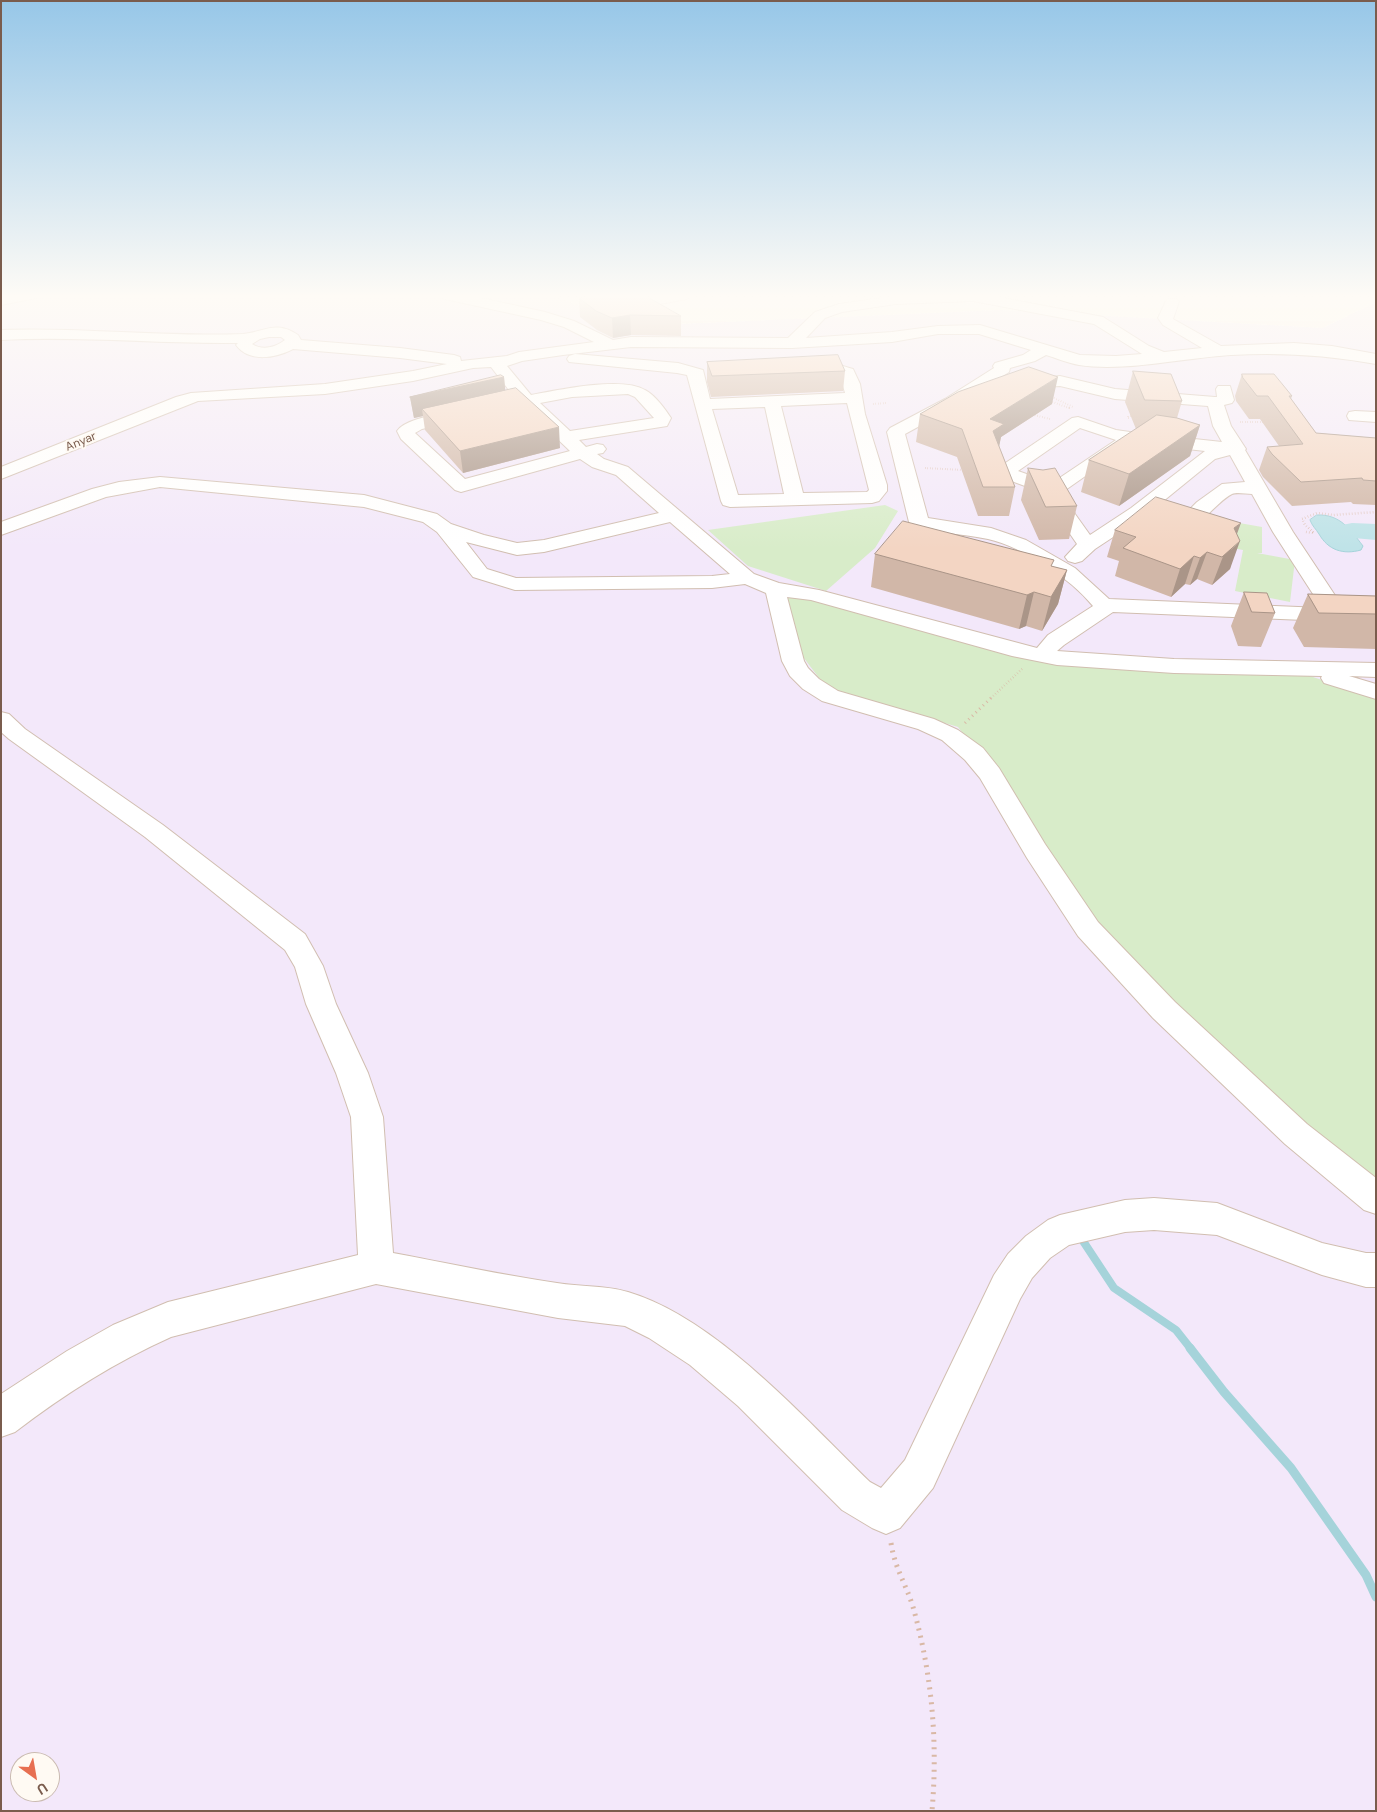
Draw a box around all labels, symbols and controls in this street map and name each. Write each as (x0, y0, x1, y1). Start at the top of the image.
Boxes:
street label: Anyar (63, 429, 99, 455)
north arrow (10, 1752, 60, 1802)
text: U (34, 1779, 51, 1799)

